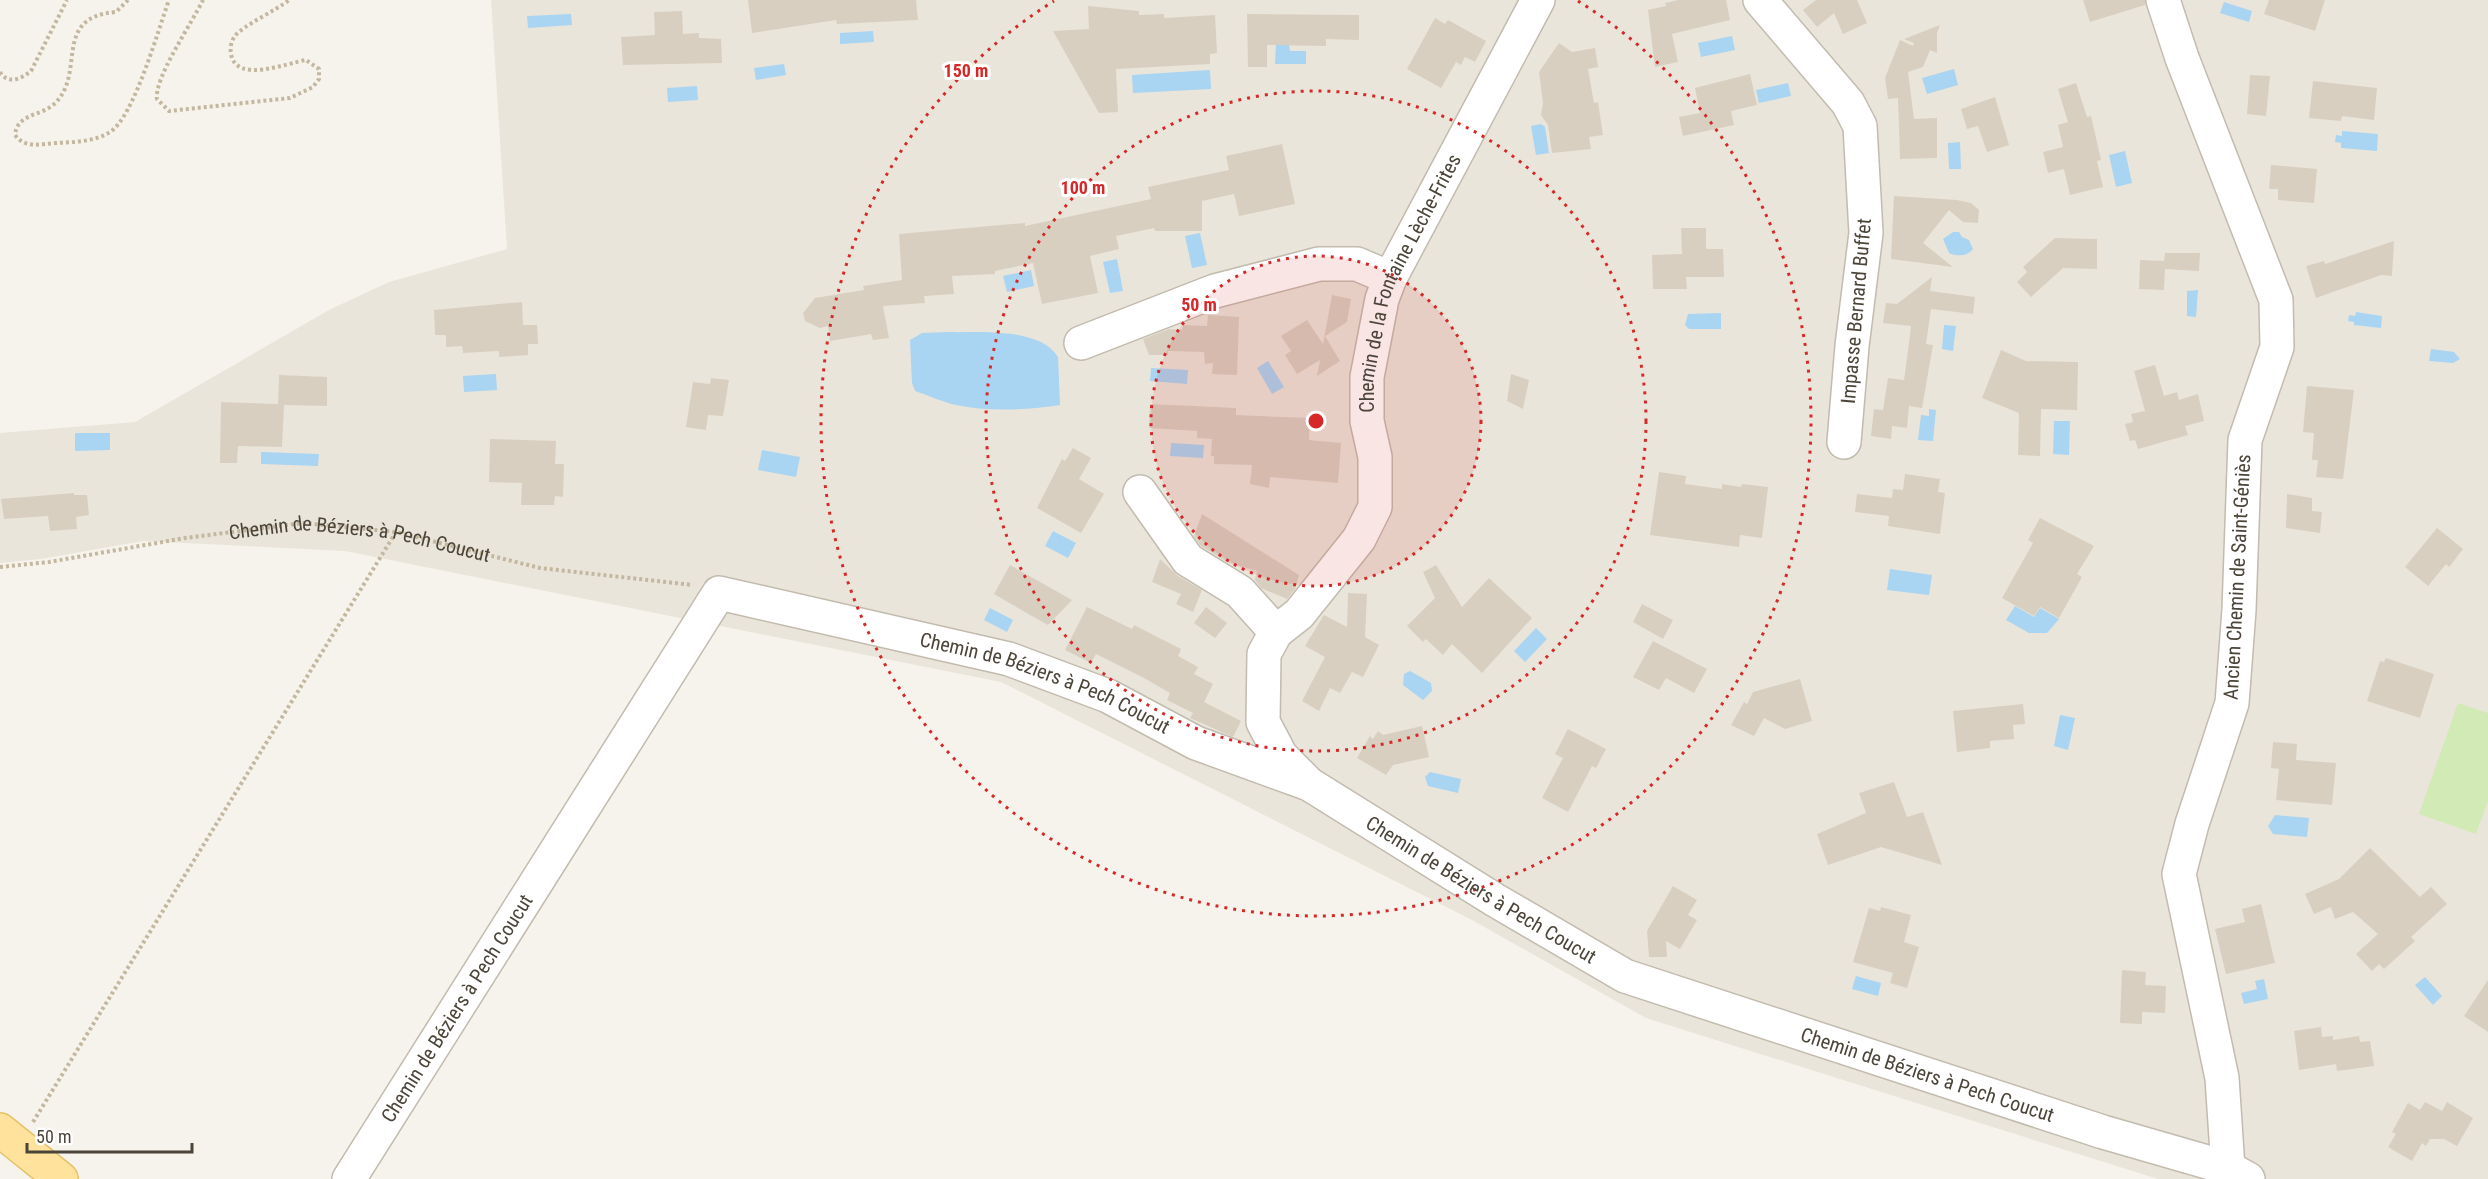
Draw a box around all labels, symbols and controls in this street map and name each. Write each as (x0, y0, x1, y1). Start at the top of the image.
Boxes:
text: 150 m (944, 60, 988, 81)
street label: Chemin de la Fontaine Lèche-Frites (1354, 150, 1466, 413)
text: 100 m (1061, 177, 1105, 198)
street label: Impasse Bernard Buffet (1836, 217, 1876, 405)
text: 50 m (1181, 294, 1217, 315)
centre of rings (1306, 411, 1326, 431)
street label: Ancien Chemin de Saint-Géniès (2219, 454, 2255, 700)
street label: Chemin de Béziers à Pech Coucut (227, 511, 493, 567)
street label: Chemin de Béziers à Pech Coucut (918, 627, 1174, 739)
street label: Chemin de Béziers à Pech Coucut (1362, 811, 1601, 969)
street label: Chemin de Béziers à Pech Coucut (376, 890, 538, 1127)
street label: Chemin de Béziers à Pech Coucut (1798, 1022, 2057, 1127)
scale bar (27, 1116, 192, 1154)
text: 50 m (36, 1126, 71, 1147)

